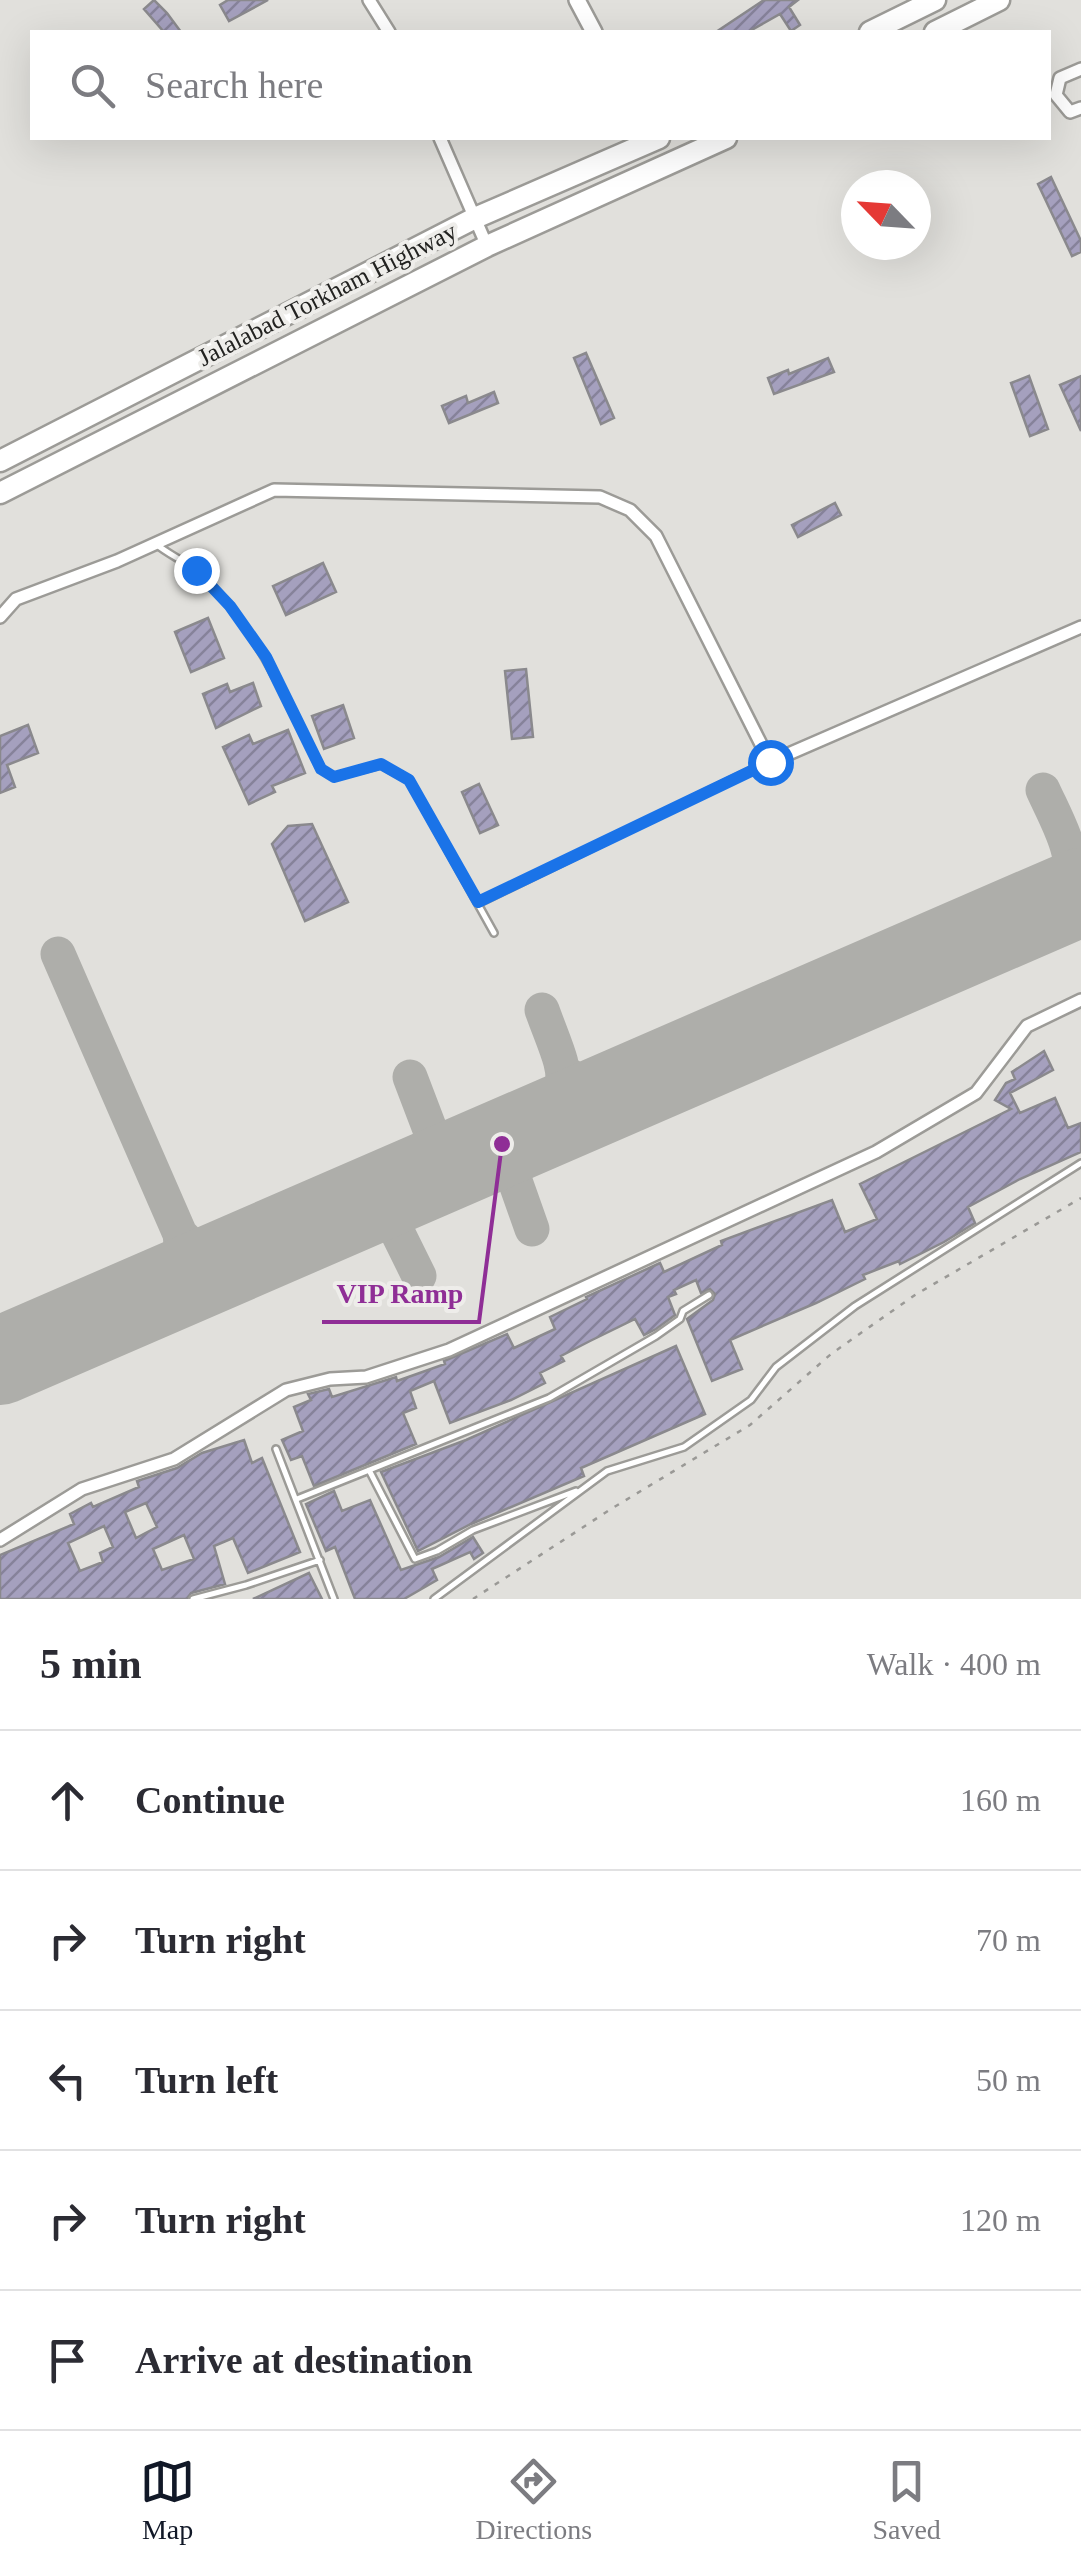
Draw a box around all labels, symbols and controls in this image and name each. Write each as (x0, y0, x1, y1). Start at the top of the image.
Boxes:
search box (30, 30, 1051, 140)
icon: search (65, 58, 120, 113)
text: Search here (145, 64, 323, 106)
north arrow (841, 170, 931, 260)
street label: Jalalabad Torkham Highway (193, 217, 461, 371)
route end (174, 548, 220, 594)
route start (748, 740, 794, 786)
callout: VIP Ramp (322, 1264, 479, 1322)
text: VIP Ramp (337, 1278, 463, 1309)
text: 5 min (40, 1641, 142, 1687)
text: Walk · 400 m (867, 1646, 1041, 1682)
icon: ahead (40, 1773, 95, 1828)
text: Continue (135, 1779, 285, 1821)
text: 160 m (960, 1782, 1041, 1818)
icon: right (40, 1913, 95, 1968)
text: Turn right (135, 1919, 306, 1961)
text: 70 m (976, 1922, 1041, 1958)
icon: left (40, 2053, 95, 2108)
text: Turn left (135, 2059, 278, 2101)
text: 50 m (976, 2062, 1041, 2098)
icon: right (40, 2193, 95, 2248)
text: Turn right (135, 2199, 306, 2241)
text: 120 m (960, 2202, 1041, 2238)
icon: arrive (40, 2333, 95, 2388)
text: Arrive at destination (135, 2339, 473, 2381)
tab: Map (140, 2454, 195, 2546)
tab: Directions (475, 2454, 592, 2546)
tab: Saved (872, 2454, 941, 2546)

